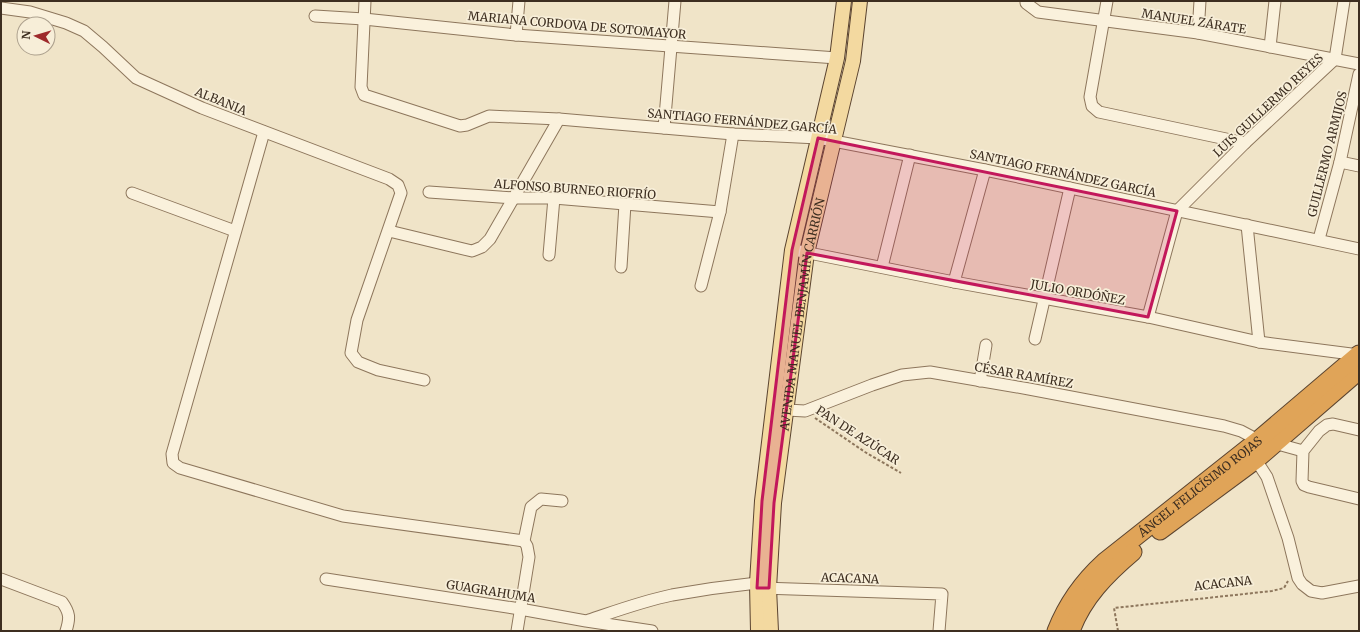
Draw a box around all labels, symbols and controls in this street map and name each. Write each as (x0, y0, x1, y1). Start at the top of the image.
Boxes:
street label: MANUEL ZÁRATE (1141, 5, 1248, 37)
street label: MARIANA CORDOVA DE SOTOMAYOR (467, 8, 687, 42)
north arrow (16, 16, 56, 56)
text: N (19, 30, 33, 40)
street label: LUIS GUILLERMO REYES (1210, 50, 1326, 160)
street label: ALBANIA (192, 83, 250, 118)
street label: GUILLERMO ARMIJOS (1304, 89, 1350, 219)
street label: SANTIAGO FERNÁNDEZ GARCÍA (647, 105, 838, 137)
street label: SANTIAGO FERNÁNDEZ GARCÍA (968, 146, 1158, 200)
street label: ALFONSO BURNEO RIOFRÍO (492, 176, 657, 202)
street label: AVENIDA MANUEL BENJAMÍN CARRIÓN (776, 196, 828, 433)
street label: JULIO ORDÓÑEZ (1028, 276, 1127, 308)
street label: CÉSAR RAMÍREZ (973, 359, 1075, 391)
street label: PAN DE AZÚCAR (813, 402, 903, 468)
street label: ÁNGEL FELICÍSIMO ROJAS (1134, 433, 1265, 540)
street label: ACACANA (820, 569, 880, 587)
street label: ACACANA (1192, 572, 1253, 594)
street label: GUAGRAHUMA (445, 577, 537, 606)

